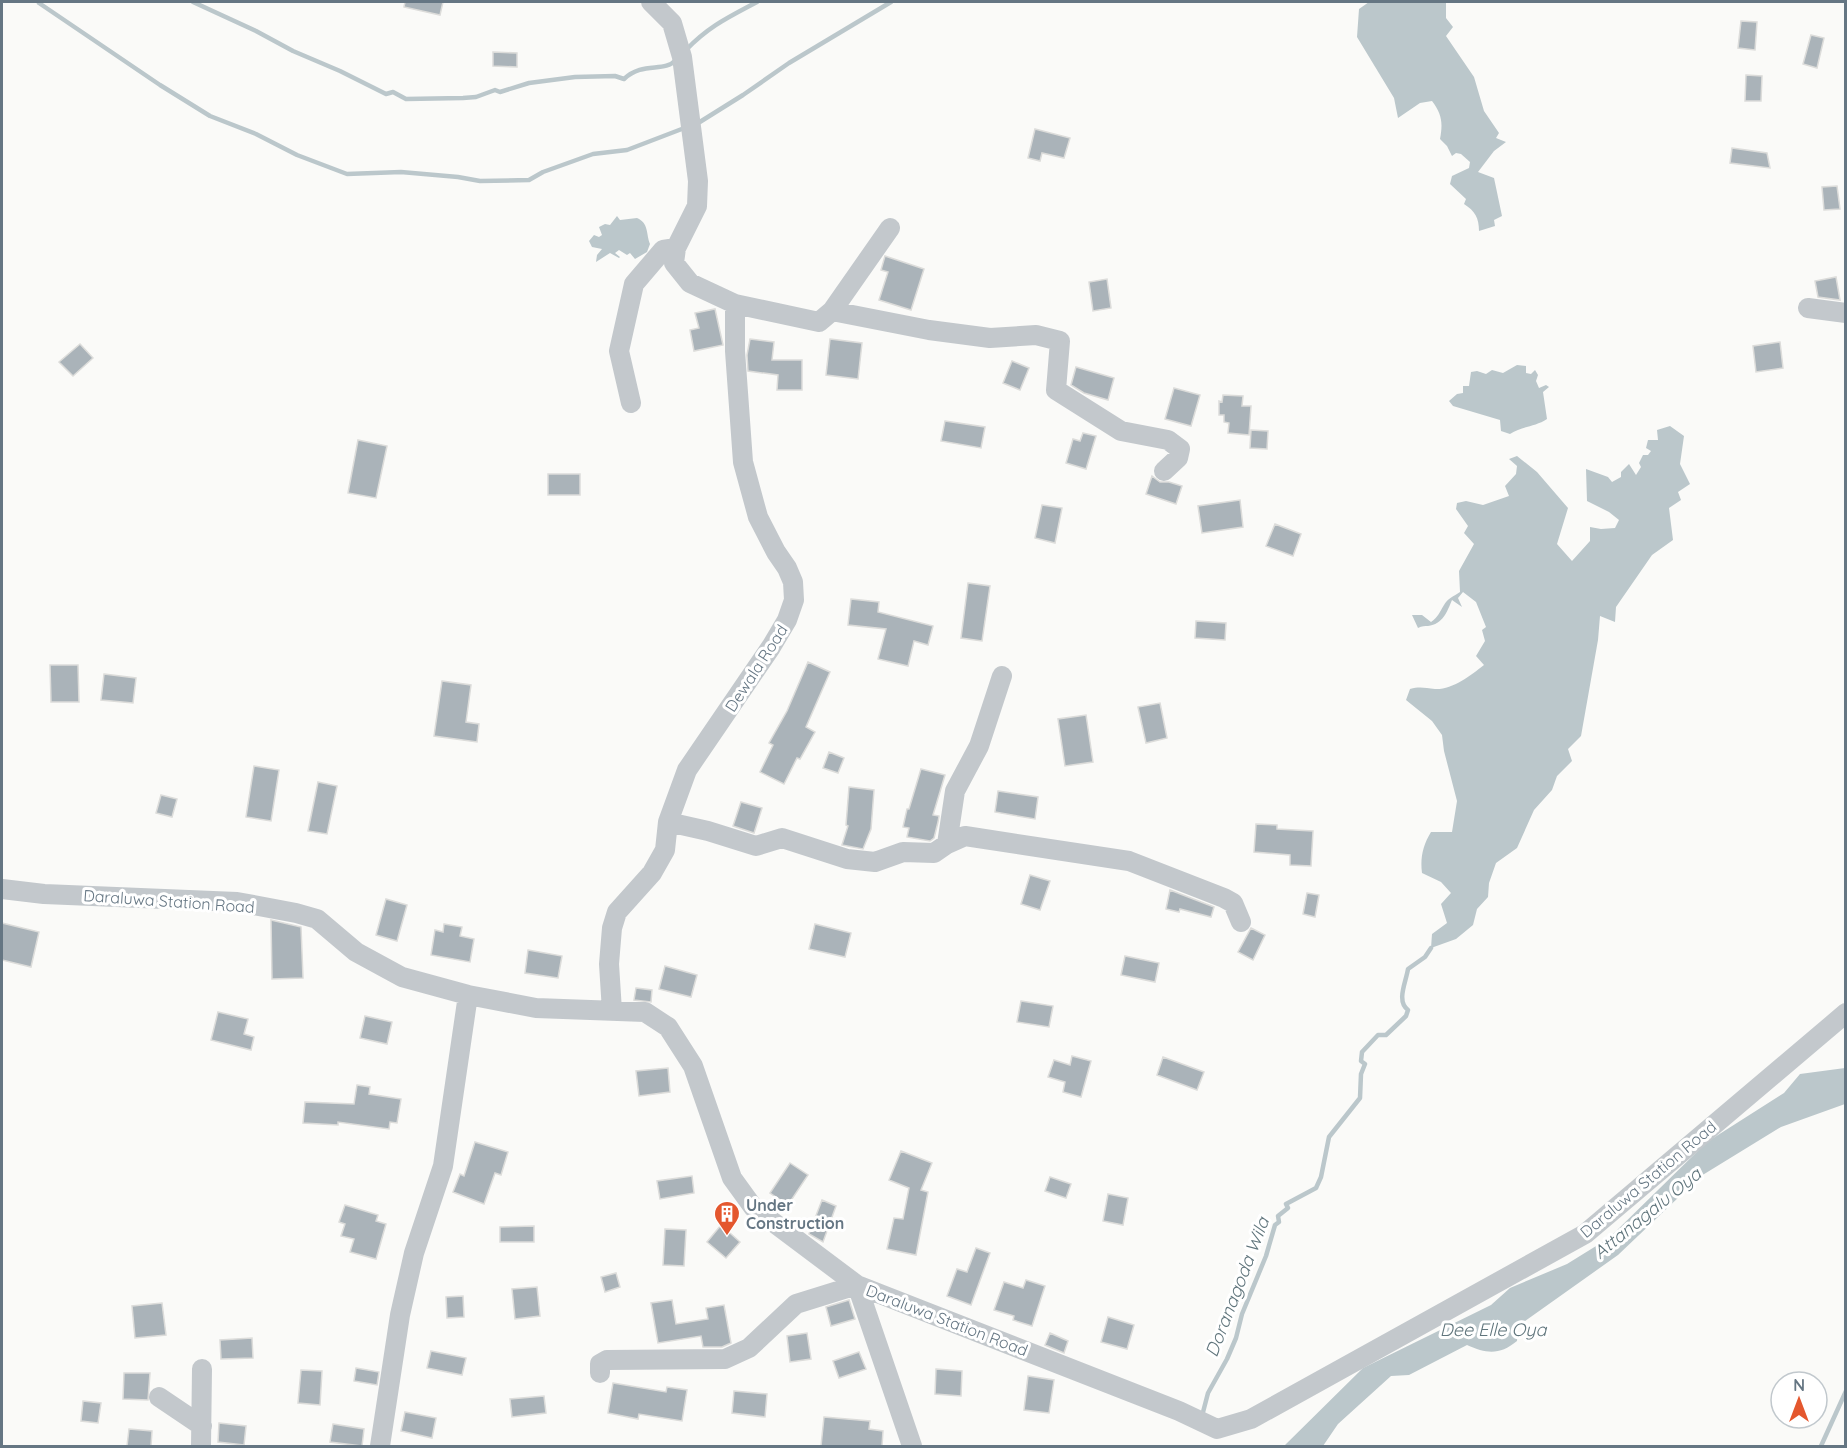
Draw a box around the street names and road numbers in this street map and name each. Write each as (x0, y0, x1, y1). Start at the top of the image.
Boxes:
street label: Dewala Road (720, 621, 792, 715)
street label: Daraluwa Station Road (83, 885, 255, 917)
street label: Daraluwa Station Road (1576, 1116, 1720, 1242)
street label: Daraluwa Station Road (863, 1280, 1031, 1360)

